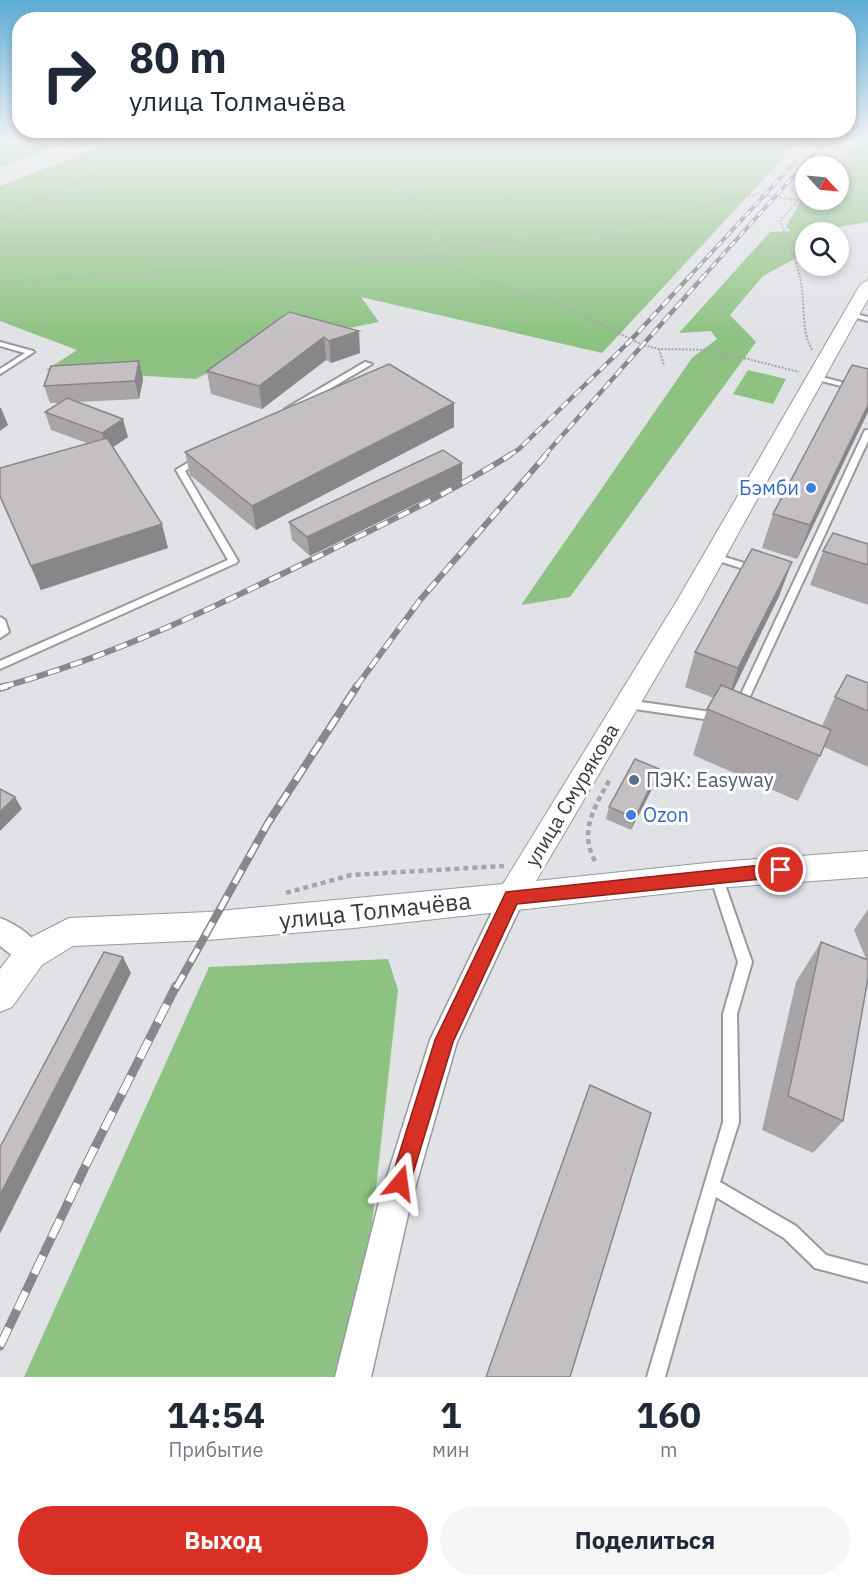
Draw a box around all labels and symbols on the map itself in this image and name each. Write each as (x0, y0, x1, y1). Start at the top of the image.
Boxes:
north arrow (795, 156, 849, 210)
place label: Бэмби (739, 474, 799, 501)
marker: Бэмби (804, 481, 818, 495)
street label: улица Смурякова (518, 718, 625, 871)
place label: ПЭК: Easyway (646, 766, 774, 793)
marker: ПЭК: Easyway (627, 773, 641, 787)
place label: Ozon (643, 801, 689, 828)
marker: Ozon (624, 808, 638, 822)
pin (755, 844, 806, 895)
street label: улица Толмачёва (277, 884, 473, 936)
position arrow (368, 1151, 432, 1215)

